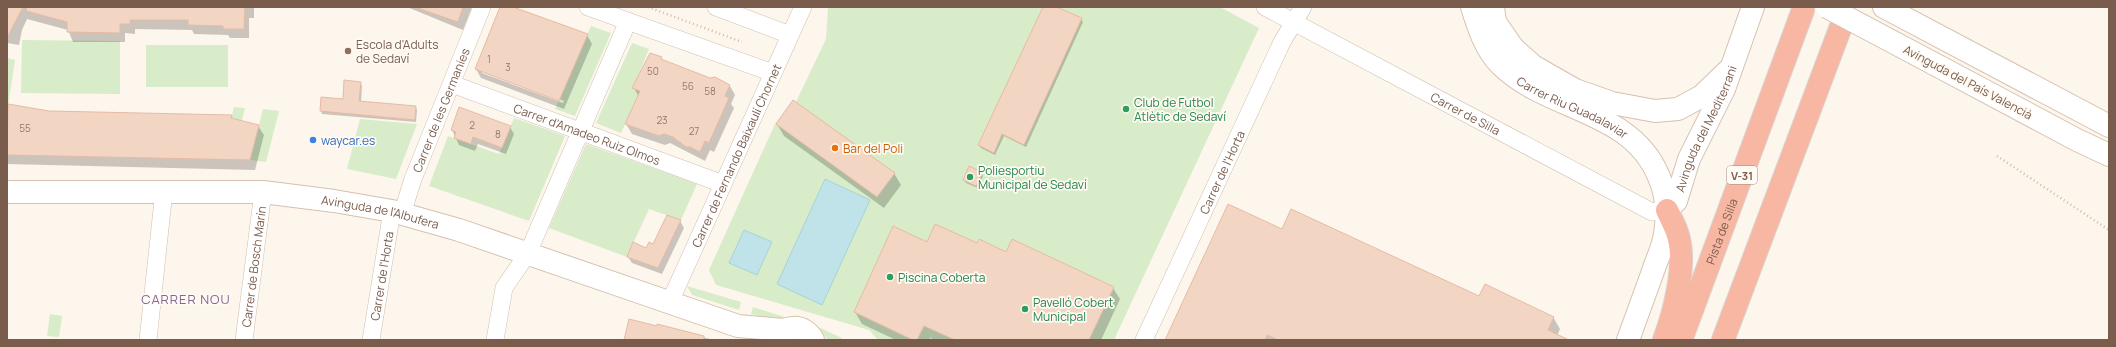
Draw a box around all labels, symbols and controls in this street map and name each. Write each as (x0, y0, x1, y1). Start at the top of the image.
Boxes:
place label: Escola d'Adults de Sedaví (356, 36, 439, 67)
street label: Avinguda del País Valencià (1900, 41, 2036, 123)
street label: Carrer de les Germanies (408, 45, 473, 175)
marker: Escola d'Adults de Sedaví (343, 46, 353, 56)
house number: 1 (487, 52, 491, 66)
house number: 3 (505, 60, 511, 74)
street label: Carrer de Fernando Baixaulí Chornet (687, 61, 785, 250)
street label: Avinguda del Mediterrani (1671, 63, 1740, 194)
house number: 50 (647, 64, 659, 78)
street label: Carrer Riu Guadalaviar (1514, 72, 1633, 142)
house number: 56 (682, 79, 694, 93)
house number: 58 (704, 84, 716, 98)
street label: Carrer de Silla (1428, 88, 1503, 139)
place label: Club de Futbol Atlètic de Sedaví (1134, 94, 1226, 125)
street label: Carrer d'Amadeo Ruiz Olmos (511, 99, 663, 169)
marker: Club de Futbol Atlètic de Sedaví (1121, 104, 1131, 114)
house number: 23 (656, 113, 668, 127)
house number: 2 (469, 118, 475, 132)
house number: 55 (19, 121, 31, 135)
house number: 27 (689, 124, 699, 138)
house number: 8 (495, 127, 501, 141)
street label: Carrer de l'Horta (1195, 128, 1248, 217)
place label: waycar.es (321, 132, 375, 149)
marker: waycar.es (308, 135, 318, 145)
place label: Bar del Poli (843, 140, 903, 157)
marker: Bar del Poli (830, 143, 840, 153)
place label: Poliesportiu Municipal de Sedaví (978, 162, 1087, 193)
road number: V-31 (1727, 166, 1757, 184)
marker: Poliesportiu Municipal de Sedaví (965, 172, 975, 182)
street label: Avinguda de l'Albufera (320, 191, 441, 232)
street label: Pista de Silla (1701, 196, 1741, 267)
street label: Carrer de Bosch Marín (237, 205, 270, 328)
street label: Carrer de l'Horta (366, 230, 397, 322)
place label: Piscina Coberta (898, 269, 985, 286)
marker: Piscina Coberta (885, 272, 895, 282)
district label: CARRER NOU (141, 290, 231, 308)
place label: Pavelló Cobert Municipal (1033, 294, 1113, 325)
marker: Pavelló Cobert Municipal (1020, 304, 1030, 314)

